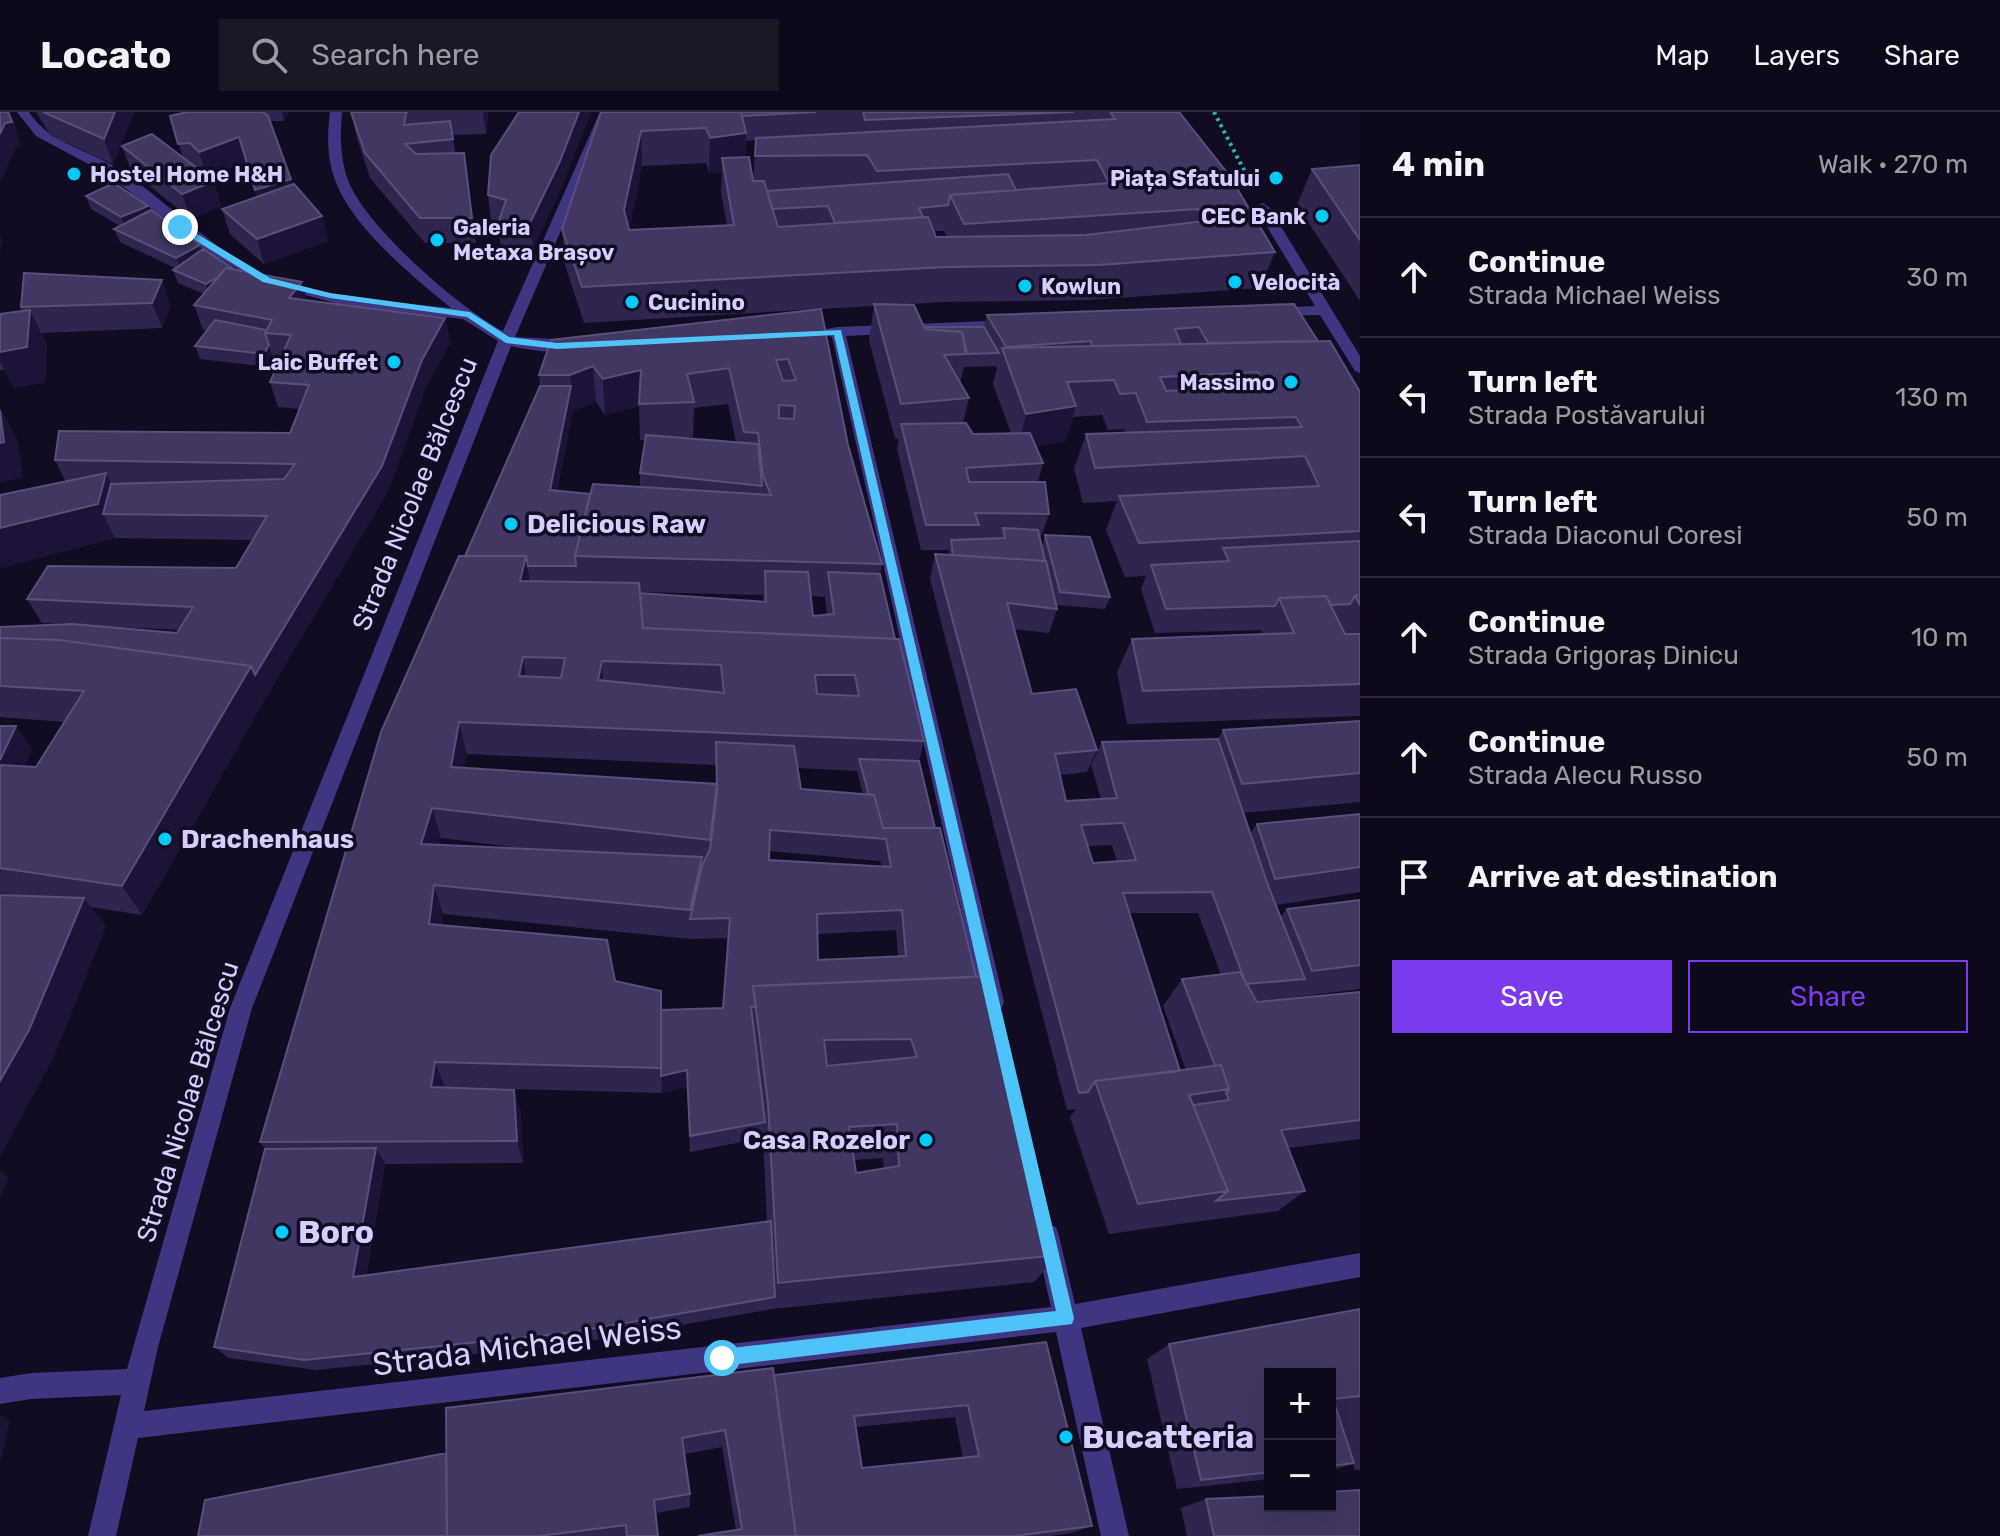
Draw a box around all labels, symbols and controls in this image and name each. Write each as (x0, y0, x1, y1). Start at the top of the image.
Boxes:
search box (219, 19, 779, 91)
text: Locato (40, 32, 171, 78)
icon: search (247, 33, 291, 77)
text: Search here (311, 37, 480, 73)
text: Map (1655, 39, 1710, 72)
text: Layers (1754, 39, 1840, 72)
text: Share (1884, 39, 1960, 72)
text: 4 min (1392, 144, 1485, 185)
text: Walk · 270 m (1818, 149, 1968, 180)
place label: Hostel Home H&H (90, 161, 283, 188)
marker: Hostel Home H&H (65, 165, 83, 183)
place label: Piața Sfatului (1110, 165, 1260, 192)
marker: Piața Sfatului (1267, 169, 1285, 187)
place label: CEC Bank (1201, 203, 1306, 230)
marker: CEC Bank (1313, 207, 1331, 225)
route end (162, 209, 198, 245)
place label: Galeria Metaxa Brașov (453, 214, 614, 266)
marker: Galeria Metaxa Brașov (428, 231, 446, 249)
text: Continue (1468, 244, 1605, 280)
icon: ahead (1392, 255, 1436, 299)
text: 30 m (1906, 262, 1968, 293)
place label: Velocità (1251, 269, 1340, 296)
place label: Kowlun (1041, 273, 1121, 300)
marker: Velocità (1226, 273, 1244, 291)
marker: Kowlun (1016, 277, 1034, 295)
text: Strada Michael Weiss (1468, 280, 1721, 311)
place label: Cucinino (648, 289, 745, 316)
marker: Cucinino (623, 293, 641, 311)
place label: Laic Buffet (257, 349, 378, 376)
street label: Strada Nicolae Bălcescu (346, 353, 484, 635)
marker: Laic Buffet (385, 353, 403, 371)
text: Turn left (1468, 364, 1598, 400)
place label: Massimo (1180, 369, 1275, 396)
marker: Massimo (1282, 373, 1300, 391)
icon: left (1392, 375, 1436, 419)
text: 130 m (1895, 382, 1968, 413)
text: Strada Postăvarului (1468, 400, 1706, 431)
text: Turn left (1468, 484, 1598, 520)
icon: left (1392, 495, 1436, 539)
text: 50 m (1907, 502, 1968, 533)
place label: Delicious Raw (527, 509, 706, 540)
marker: Delicious Raw (502, 515, 520, 533)
text: Strada Diaconul Coresi (1468, 520, 1742, 551)
text: Continue (1468, 604, 1605, 640)
icon: ahead (1392, 615, 1436, 659)
text: 10 m (1911, 622, 1968, 653)
text: Strada Grigoraș Dinicu (1468, 640, 1739, 671)
text: Continue (1468, 724, 1605, 760)
icon: ahead (1392, 735, 1436, 779)
text: 50 m (1907, 742, 1968, 773)
text: Strada Alecu Russo (1468, 760, 1703, 791)
place label: Drachenhaus (181, 824, 354, 855)
marker: Drachenhaus (156, 830, 174, 848)
icon: arrive (1392, 855, 1436, 899)
text: Arrive at destination (1468, 859, 1778, 895)
street label: Strada Nicolae Bălcescu (130, 958, 246, 1246)
button: Save (1392, 960, 1672, 1033)
button: Share (1688, 960, 1968, 1033)
place label: Casa Rozelor (743, 1125, 910, 1156)
marker: Casa Rozelor (917, 1131, 935, 1149)
place label: Boro (298, 1213, 374, 1251)
marker: Boro (273, 1223, 291, 1241)
street label: Strada Michael Weiss (370, 1308, 684, 1384)
route start (704, 1340, 740, 1376)
map controls (1264, 1368, 1336, 1512)
button: + (1264, 1368, 1336, 1440)
place label: Bucatteria (1082, 1418, 1254, 1456)
marker: Bucatteria (1057, 1428, 1075, 1446)
button: − (1264, 1440, 1336, 1512)

